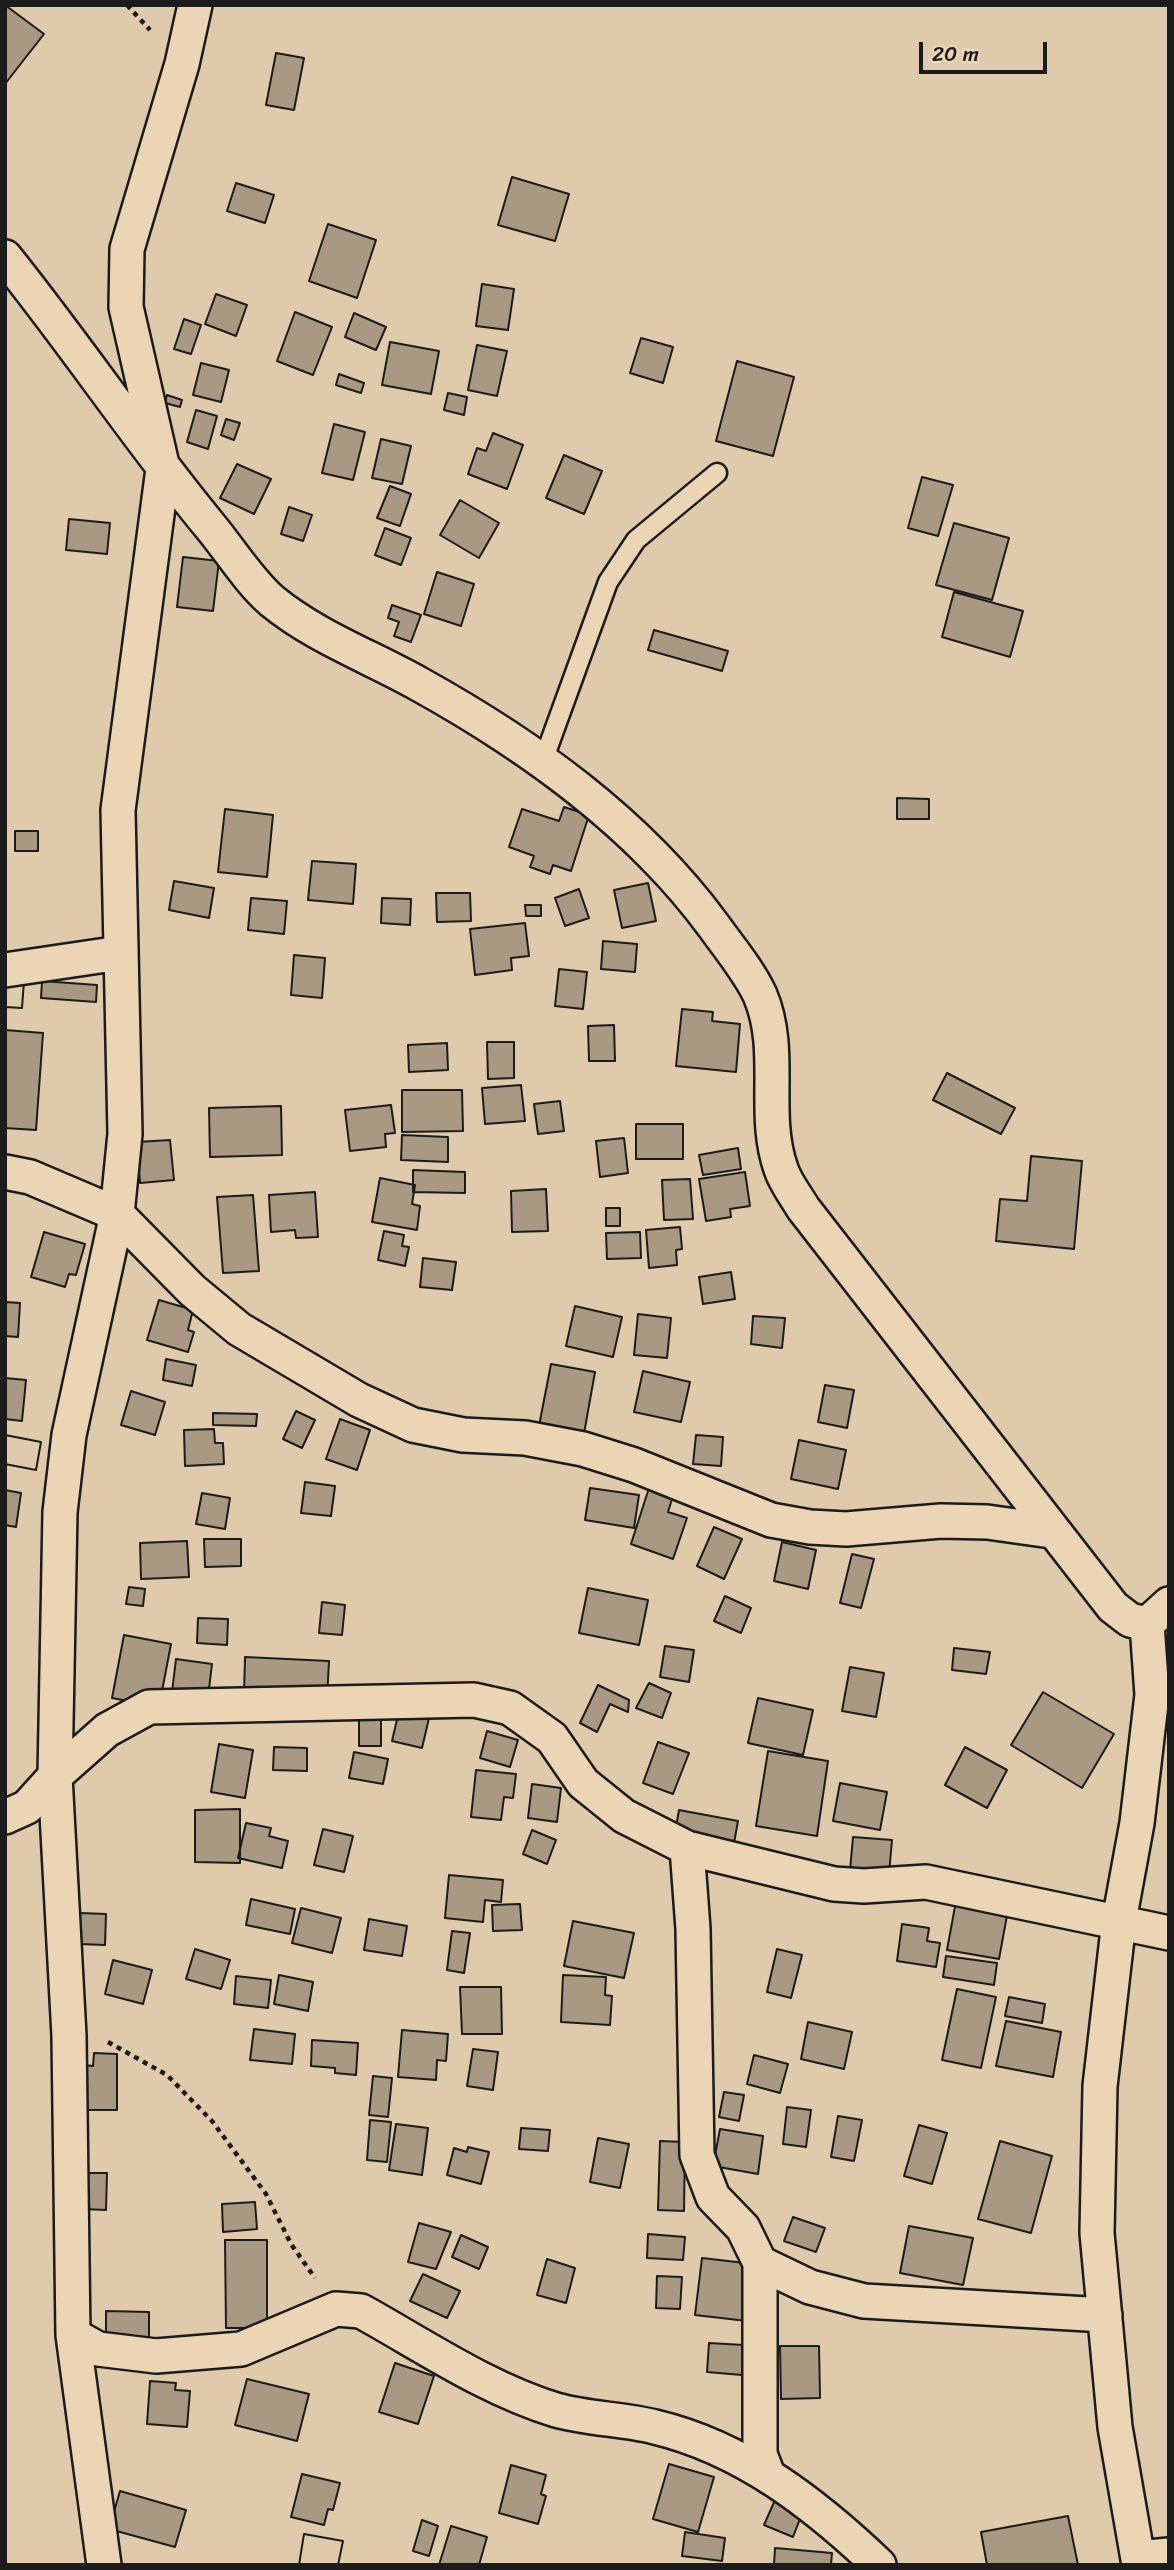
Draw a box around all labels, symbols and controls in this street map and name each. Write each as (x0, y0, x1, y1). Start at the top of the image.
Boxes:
scale bar (922, 28, 1050, 72)
text: 20 m (932, 35, 979, 73)

